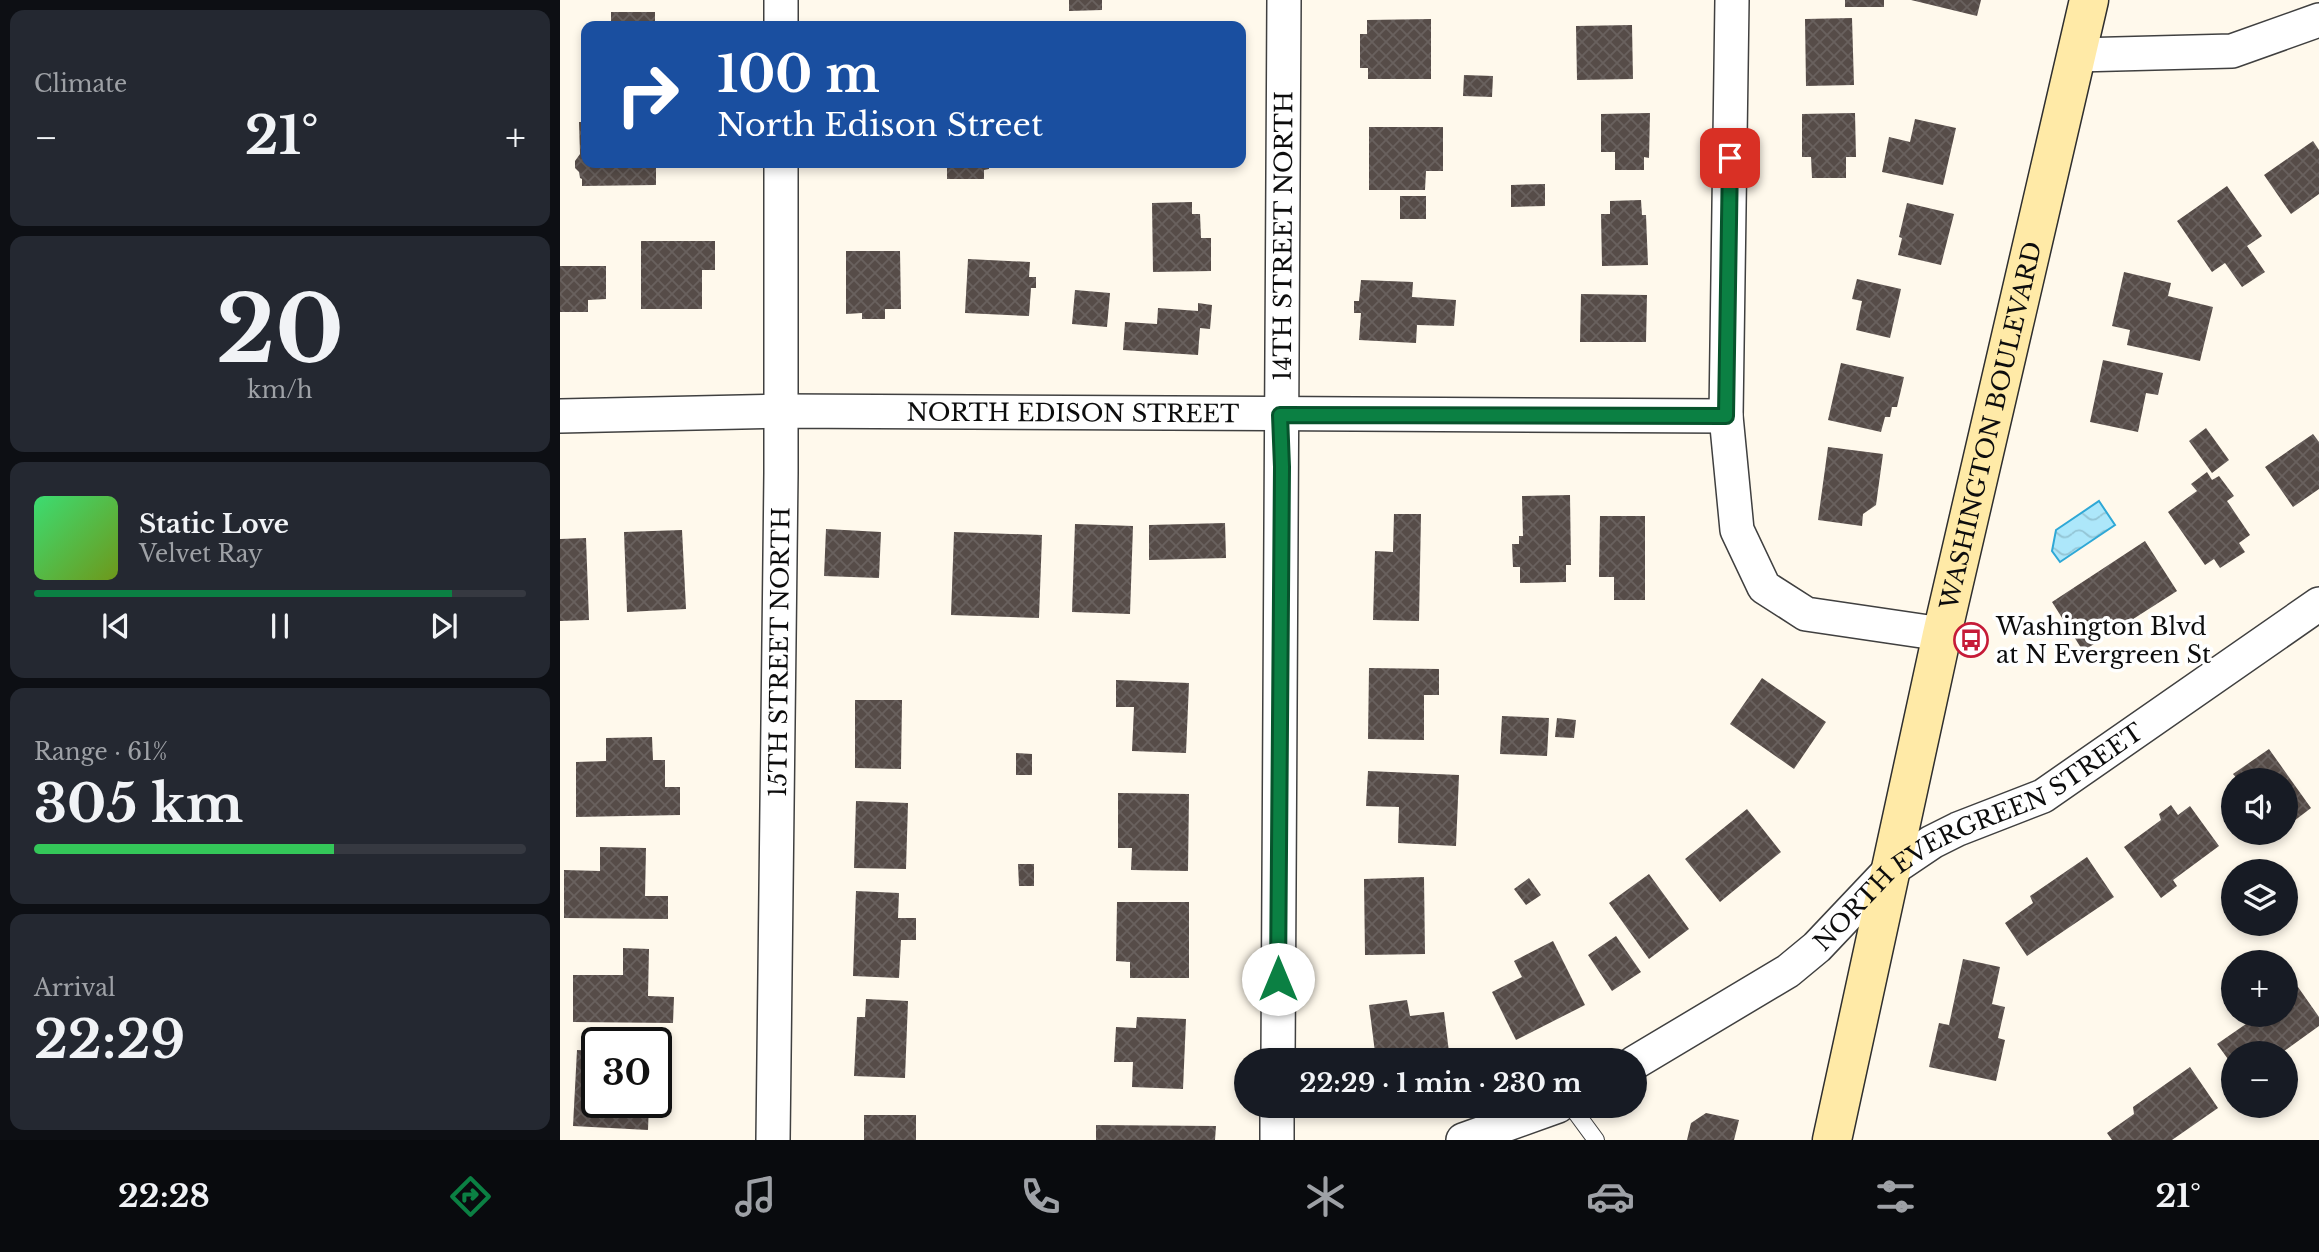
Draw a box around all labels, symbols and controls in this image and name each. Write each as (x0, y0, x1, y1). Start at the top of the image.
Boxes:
text: 100 m (717, 44, 880, 105)
icon: right (602, 49, 693, 140)
text: Climate (34, 70, 127, 98)
street label: 14TH STREET NORTH (1267, 91, 1298, 381)
text: 21° (245, 104, 319, 168)
text: North Edison Street (717, 105, 1043, 145)
text: − (34, 114, 58, 161)
text: + (505, 114, 526, 161)
pin (1700, 128, 1760, 188)
icon: arrive (1711, 139, 1749, 177)
street label: WASHINGTON BOULEVARD (1933, 239, 2047, 613)
text: 20 (216, 274, 344, 387)
text: km/h (247, 376, 313, 404)
street label: NORTH EDISON STREET (906, 397, 1239, 428)
street label: 15TH STREET NORTH (763, 507, 795, 797)
text: Static Love (139, 508, 289, 540)
text: Velvet Ray (139, 540, 263, 568)
icon: previous (97, 607, 135, 645)
icon: pause (261, 607, 299, 645)
icon: next (425, 607, 463, 645)
place label: Washington Blvd at N Evergreen St (1995, 612, 2211, 669)
bus stop icon: Washington Blvd at N Evergreen St (1952, 621, 1990, 659)
street label: NORTH EVERGREEN STREET (1807, 717, 2148, 956)
text: Range · 61% (34, 738, 168, 766)
map controls (2221, 768, 2298, 1118)
button: sound (2221, 768, 2298, 845)
text: 305 km (34, 772, 243, 836)
button: layers (2221, 859, 2298, 936)
position arrow (1241, 942, 1315, 1016)
button: + (2221, 950, 2298, 1027)
text: Arrival (34, 974, 115, 1002)
text: 22:29 (34, 1008, 185, 1072)
speed limit sign: 30 (581, 1027, 672, 1118)
button: − (2221, 1041, 2298, 1118)
text: 22:29 · 1 min · 230 m (1299, 1067, 1582, 1099)
icon: directions (446, 1172, 495, 1221)
icon: music (731, 1172, 780, 1221)
icon: phone (1016, 1172, 1065, 1221)
icon: climate (1301, 1172, 1350, 1221)
icon: car (1586, 1172, 1635, 1221)
icon: filters (1871, 1172, 1920, 1221)
text: 22:28 (118, 1176, 210, 1216)
text: 21° (2155, 1176, 2201, 1216)

